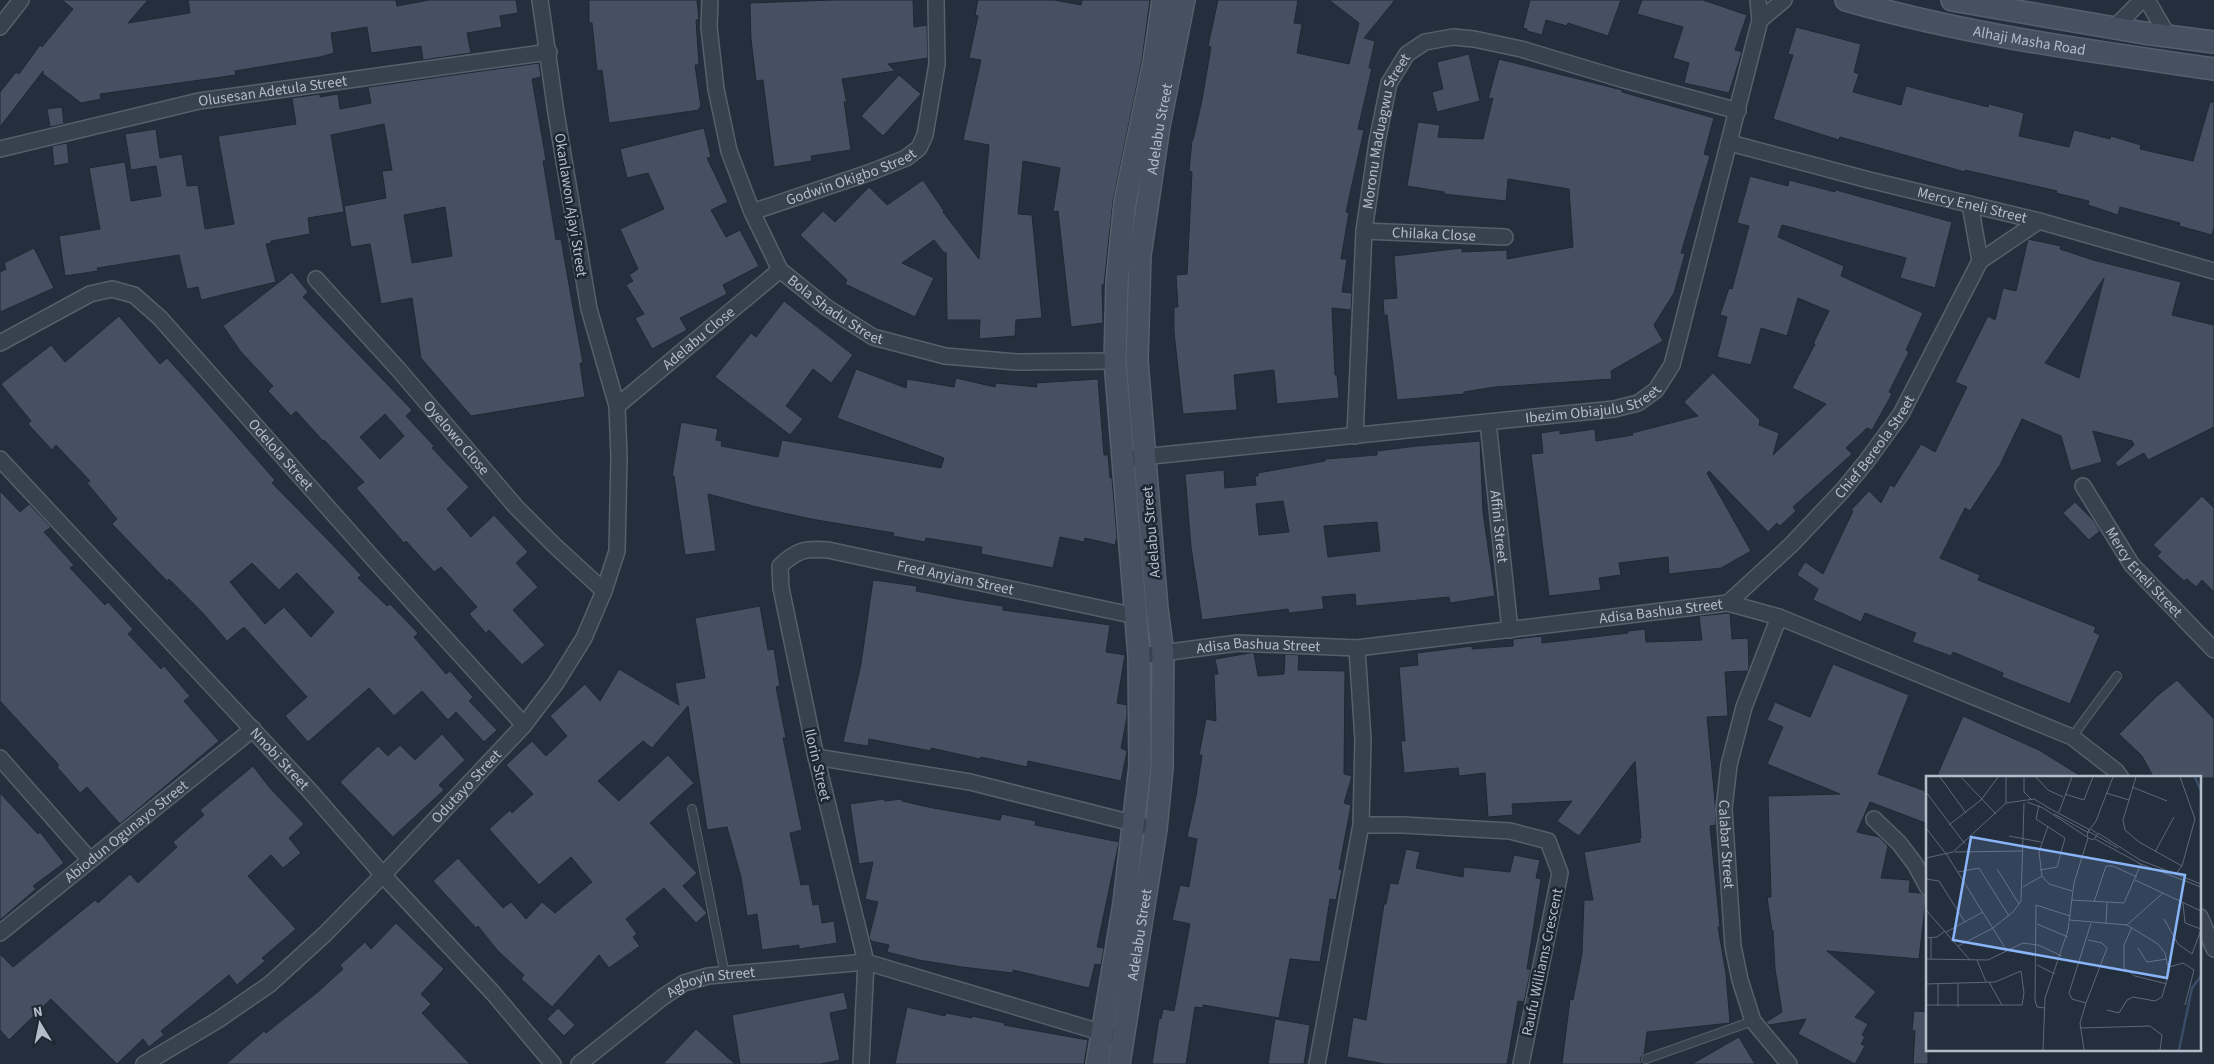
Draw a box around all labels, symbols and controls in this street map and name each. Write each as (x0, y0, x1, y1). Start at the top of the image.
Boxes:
street label: Alhaji Masha Road (1971, 21, 2087, 61)
street label: Moronu Maduagwu Street (1357, 49, 1416, 211)
street label: Olusesan Adetula Street (197, 70, 348, 112)
street label: Adelabu Street (1142, 81, 1178, 176)
street label: Okanlawon Ajayi Street (549, 132, 592, 278)
street label: Godwin Okigbo Street (783, 144, 921, 211)
street label: Mercy Eneli Street (1915, 182, 2029, 229)
street label: Chilaka Close (1392, 222, 1476, 247)
street label: Bola Shadu Street (783, 270, 885, 350)
street label: Adelabu Close (658, 302, 740, 375)
street label: Ibezim Obiajulu Street (1524, 382, 1667, 429)
street label: Chief Bereola Street (1830, 391, 1920, 504)
street label: Oyelowo Close (418, 396, 494, 480)
street label: Odelola Street (243, 414, 318, 495)
street label: Adelabu Street (1137, 485, 1166, 579)
street label: Affini Street (1484, 489, 1513, 564)
street label: Mercy Eneli Street (2100, 523, 2187, 622)
street label: Fred Anyiam Street (895, 555, 1016, 601)
street label: Adisa Bashua Street (1598, 594, 1724, 630)
street label: Adisa Bashua Street (1195, 633, 1321, 659)
street label: Nnobi Street (245, 723, 314, 795)
street label: Ilorin Street (799, 727, 836, 803)
street label: Odutayo Street (427, 745, 507, 828)
street label: Abiodun Ogunayo Street (60, 775, 193, 888)
inset map (1926, 776, 2202, 1052)
street label: Calabar Street (1713, 799, 1739, 889)
street label: Raufu Williams Crescent (1517, 886, 1568, 1038)
street label: Adelabu Street (1122, 887, 1157, 982)
street label: Agboyin Street (662, 962, 756, 1003)
north arrow (15, 999, 65, 1049)
text: N (32, 1002, 44, 1023)

